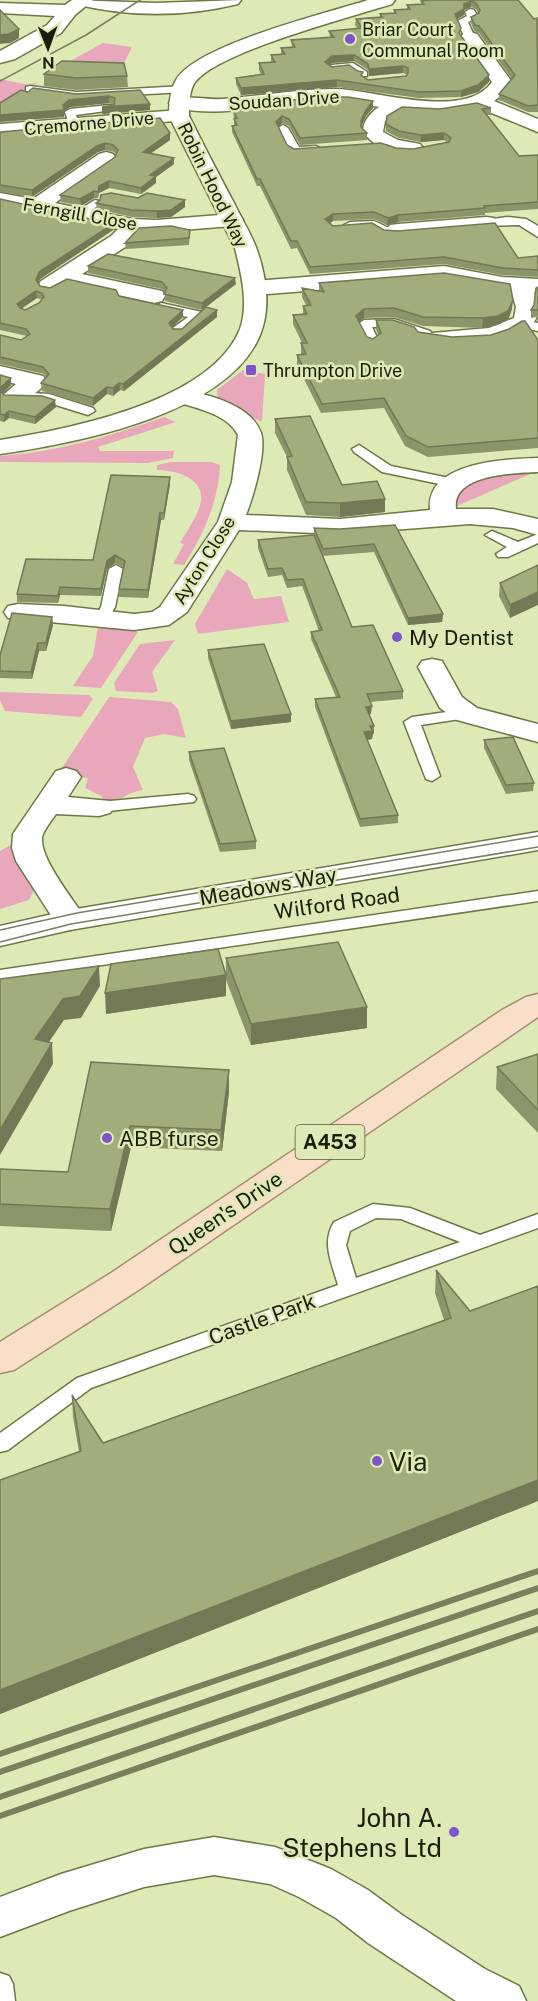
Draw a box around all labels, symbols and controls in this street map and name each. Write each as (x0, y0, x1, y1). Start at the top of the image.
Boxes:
north arrow (18, 18, 78, 78)
place label: Briar Court Communal Room (362, 19, 504, 61)
marker: Briar Court Communal Room (343, 32, 357, 46)
text: N (42, 53, 55, 72)
street label: Soudan Drive (228, 86, 340, 114)
street label: Cremorne Drive (23, 107, 155, 139)
street label: Robin Hood Way (174, 119, 253, 251)
street label: Ferngill Close (21, 194, 139, 234)
place label: Thrumpton Drive (263, 360, 402, 381)
marker: Thrumpton Drive (244, 363, 258, 377)
street label: Ayton Close (169, 512, 239, 608)
place label: My Dentist (409, 625, 514, 650)
marker: My Dentist (390, 630, 404, 644)
street label: Meadows Way (197, 862, 339, 910)
street label: Wilford Road (273, 882, 401, 924)
road number: A453 (296, 1125, 364, 1159)
place label: ABB furse (119, 1126, 219, 1151)
marker: ABB furse (100, 1131, 114, 1145)
street label: Queen's Drive (163, 1166, 287, 1260)
street label: Castle Park (205, 1288, 319, 1350)
place label: Via (389, 1446, 427, 1477)
marker: Via (370, 1454, 384, 1468)
place label: John A. Stephens Ltd (282, 1802, 442, 1863)
marker: John A. Stephens Ltd (447, 1825, 461, 1839)

